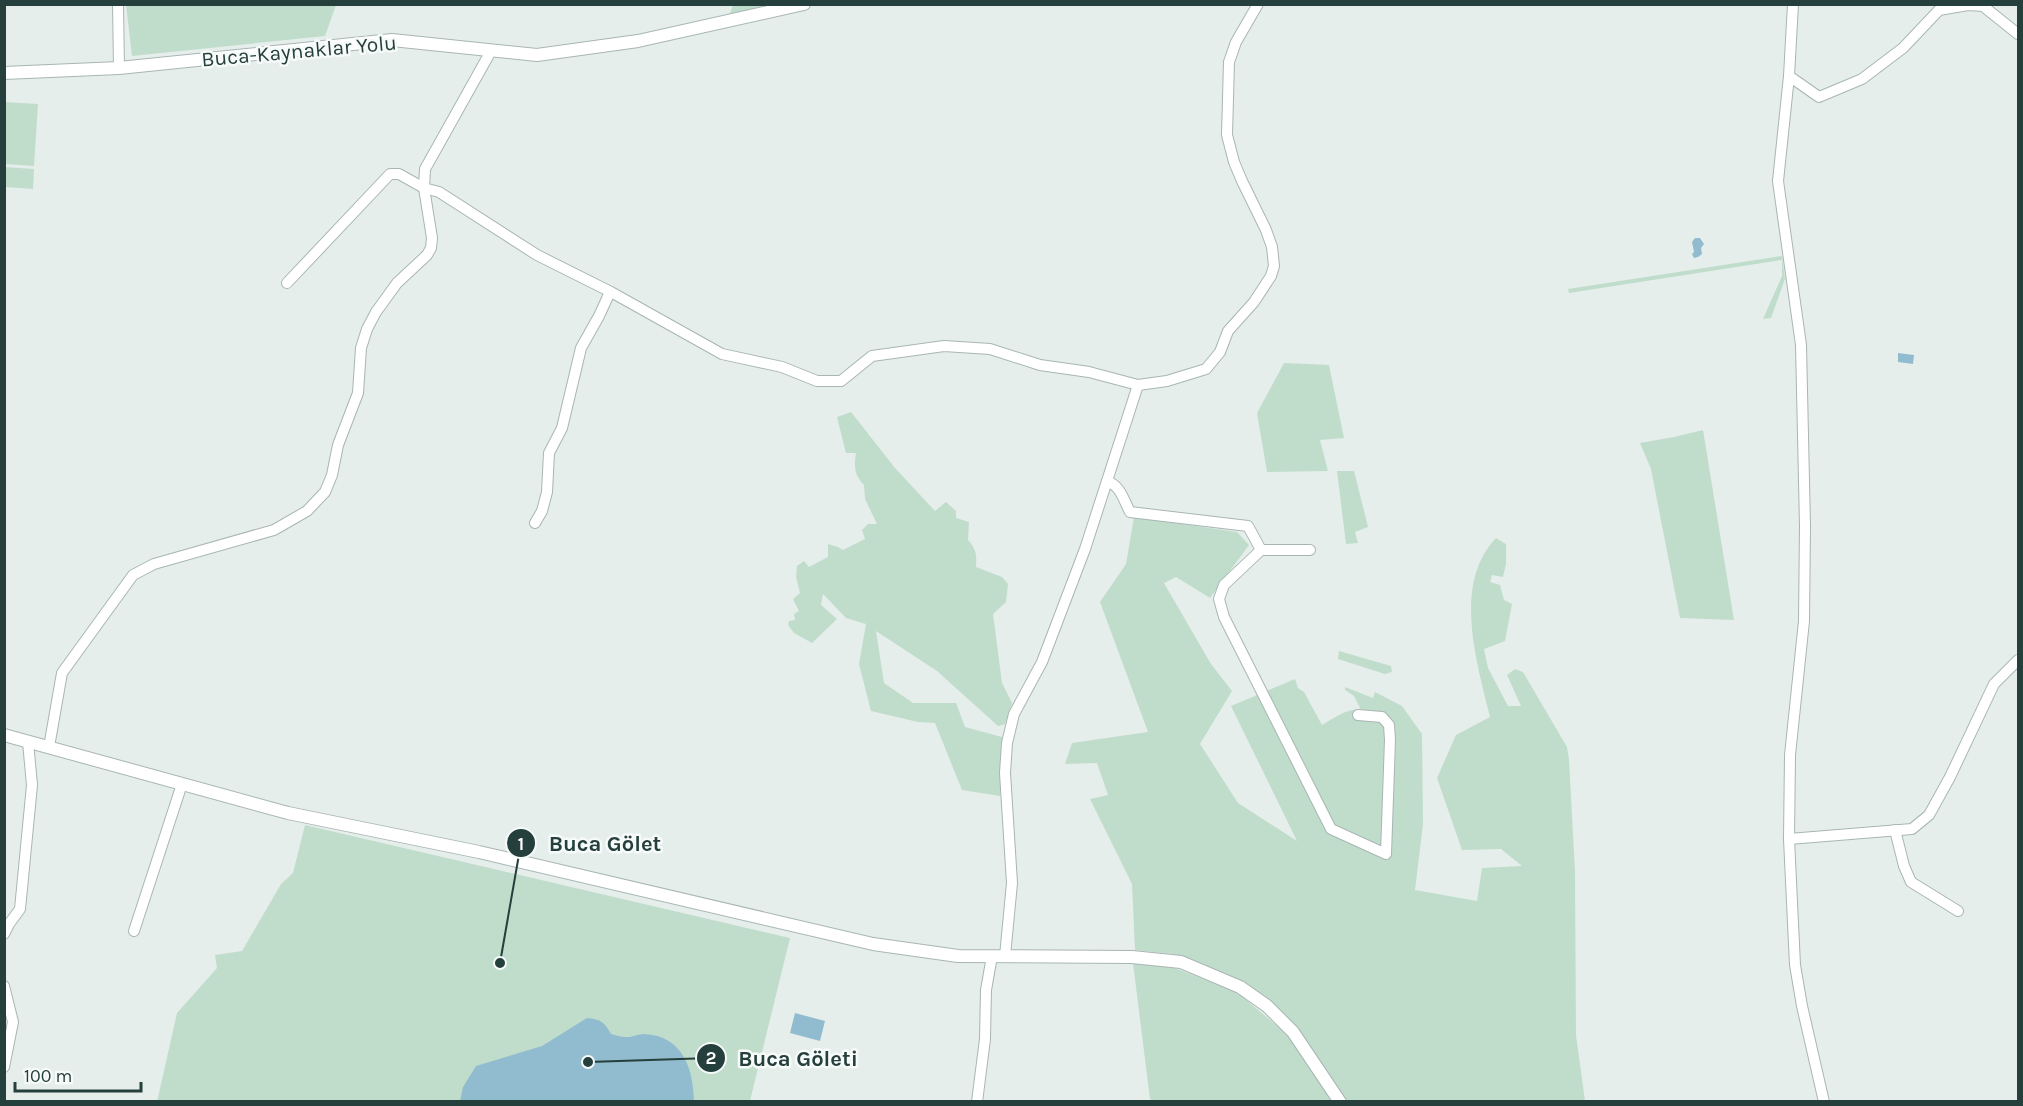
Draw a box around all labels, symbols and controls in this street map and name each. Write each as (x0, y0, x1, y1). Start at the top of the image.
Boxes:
street label: Buca-Kaynaklar Yolu (200, 31, 398, 71)
callout: Buca Gölet (506, 823, 673, 863)
text: Buca Gölet (549, 831, 662, 857)
text: 1 (518, 833, 524, 855)
callout: Buca Göleti (696, 1038, 870, 1078)
text: Buca Göleti (738, 1046, 858, 1072)
text: 2 (706, 1047, 716, 1069)
scale bar (15, 1055, 141, 1093)
text: 100 m (24, 1065, 72, 1087)

